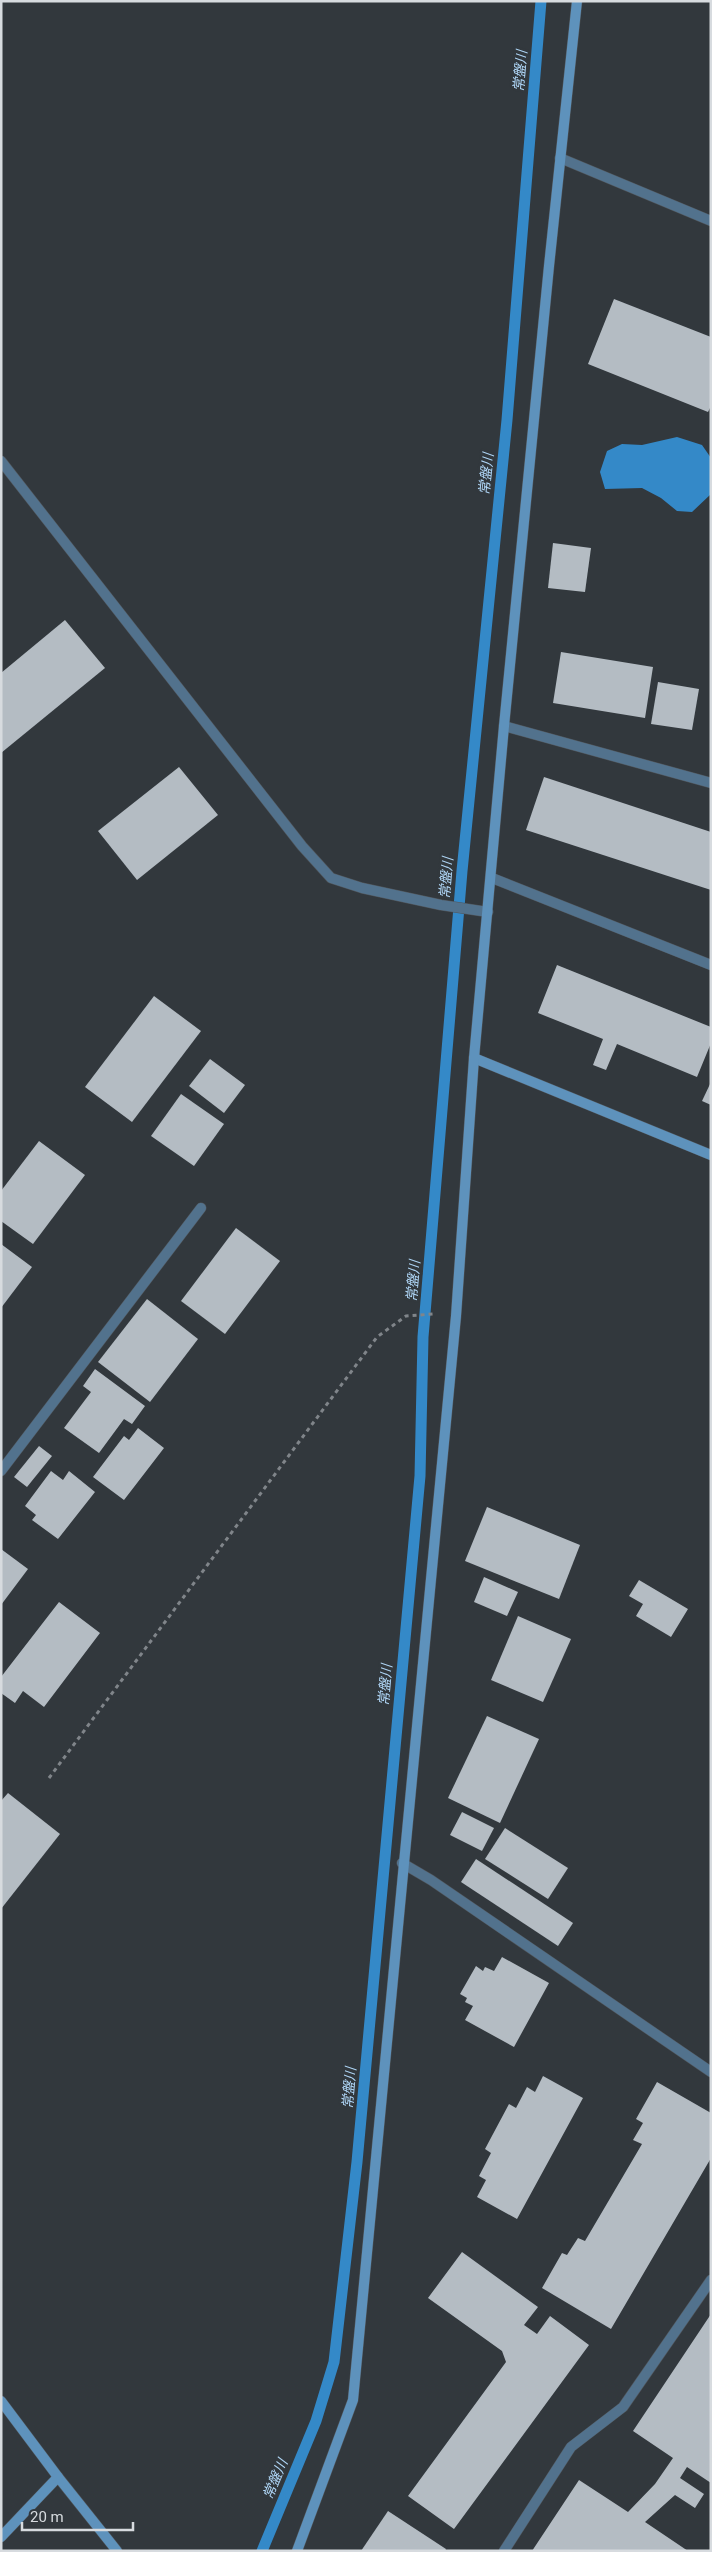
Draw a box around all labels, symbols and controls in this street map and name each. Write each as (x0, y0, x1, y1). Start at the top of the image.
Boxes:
water label: 常盤川 (510, 47, 530, 93)
water label: 常盤川 (476, 450, 496, 496)
water label: 常盤川 (436, 854, 456, 900)
water label: 常盤川 (403, 1257, 423, 1303)
water label: 常盤川 (375, 1661, 395, 1707)
water label: 常盤川 (339, 2064, 359, 2110)
water label: 常盤川 (259, 2455, 291, 2501)
scale bar (22, 2500, 134, 2532)
text: 20 m (30, 2508, 64, 2526)

